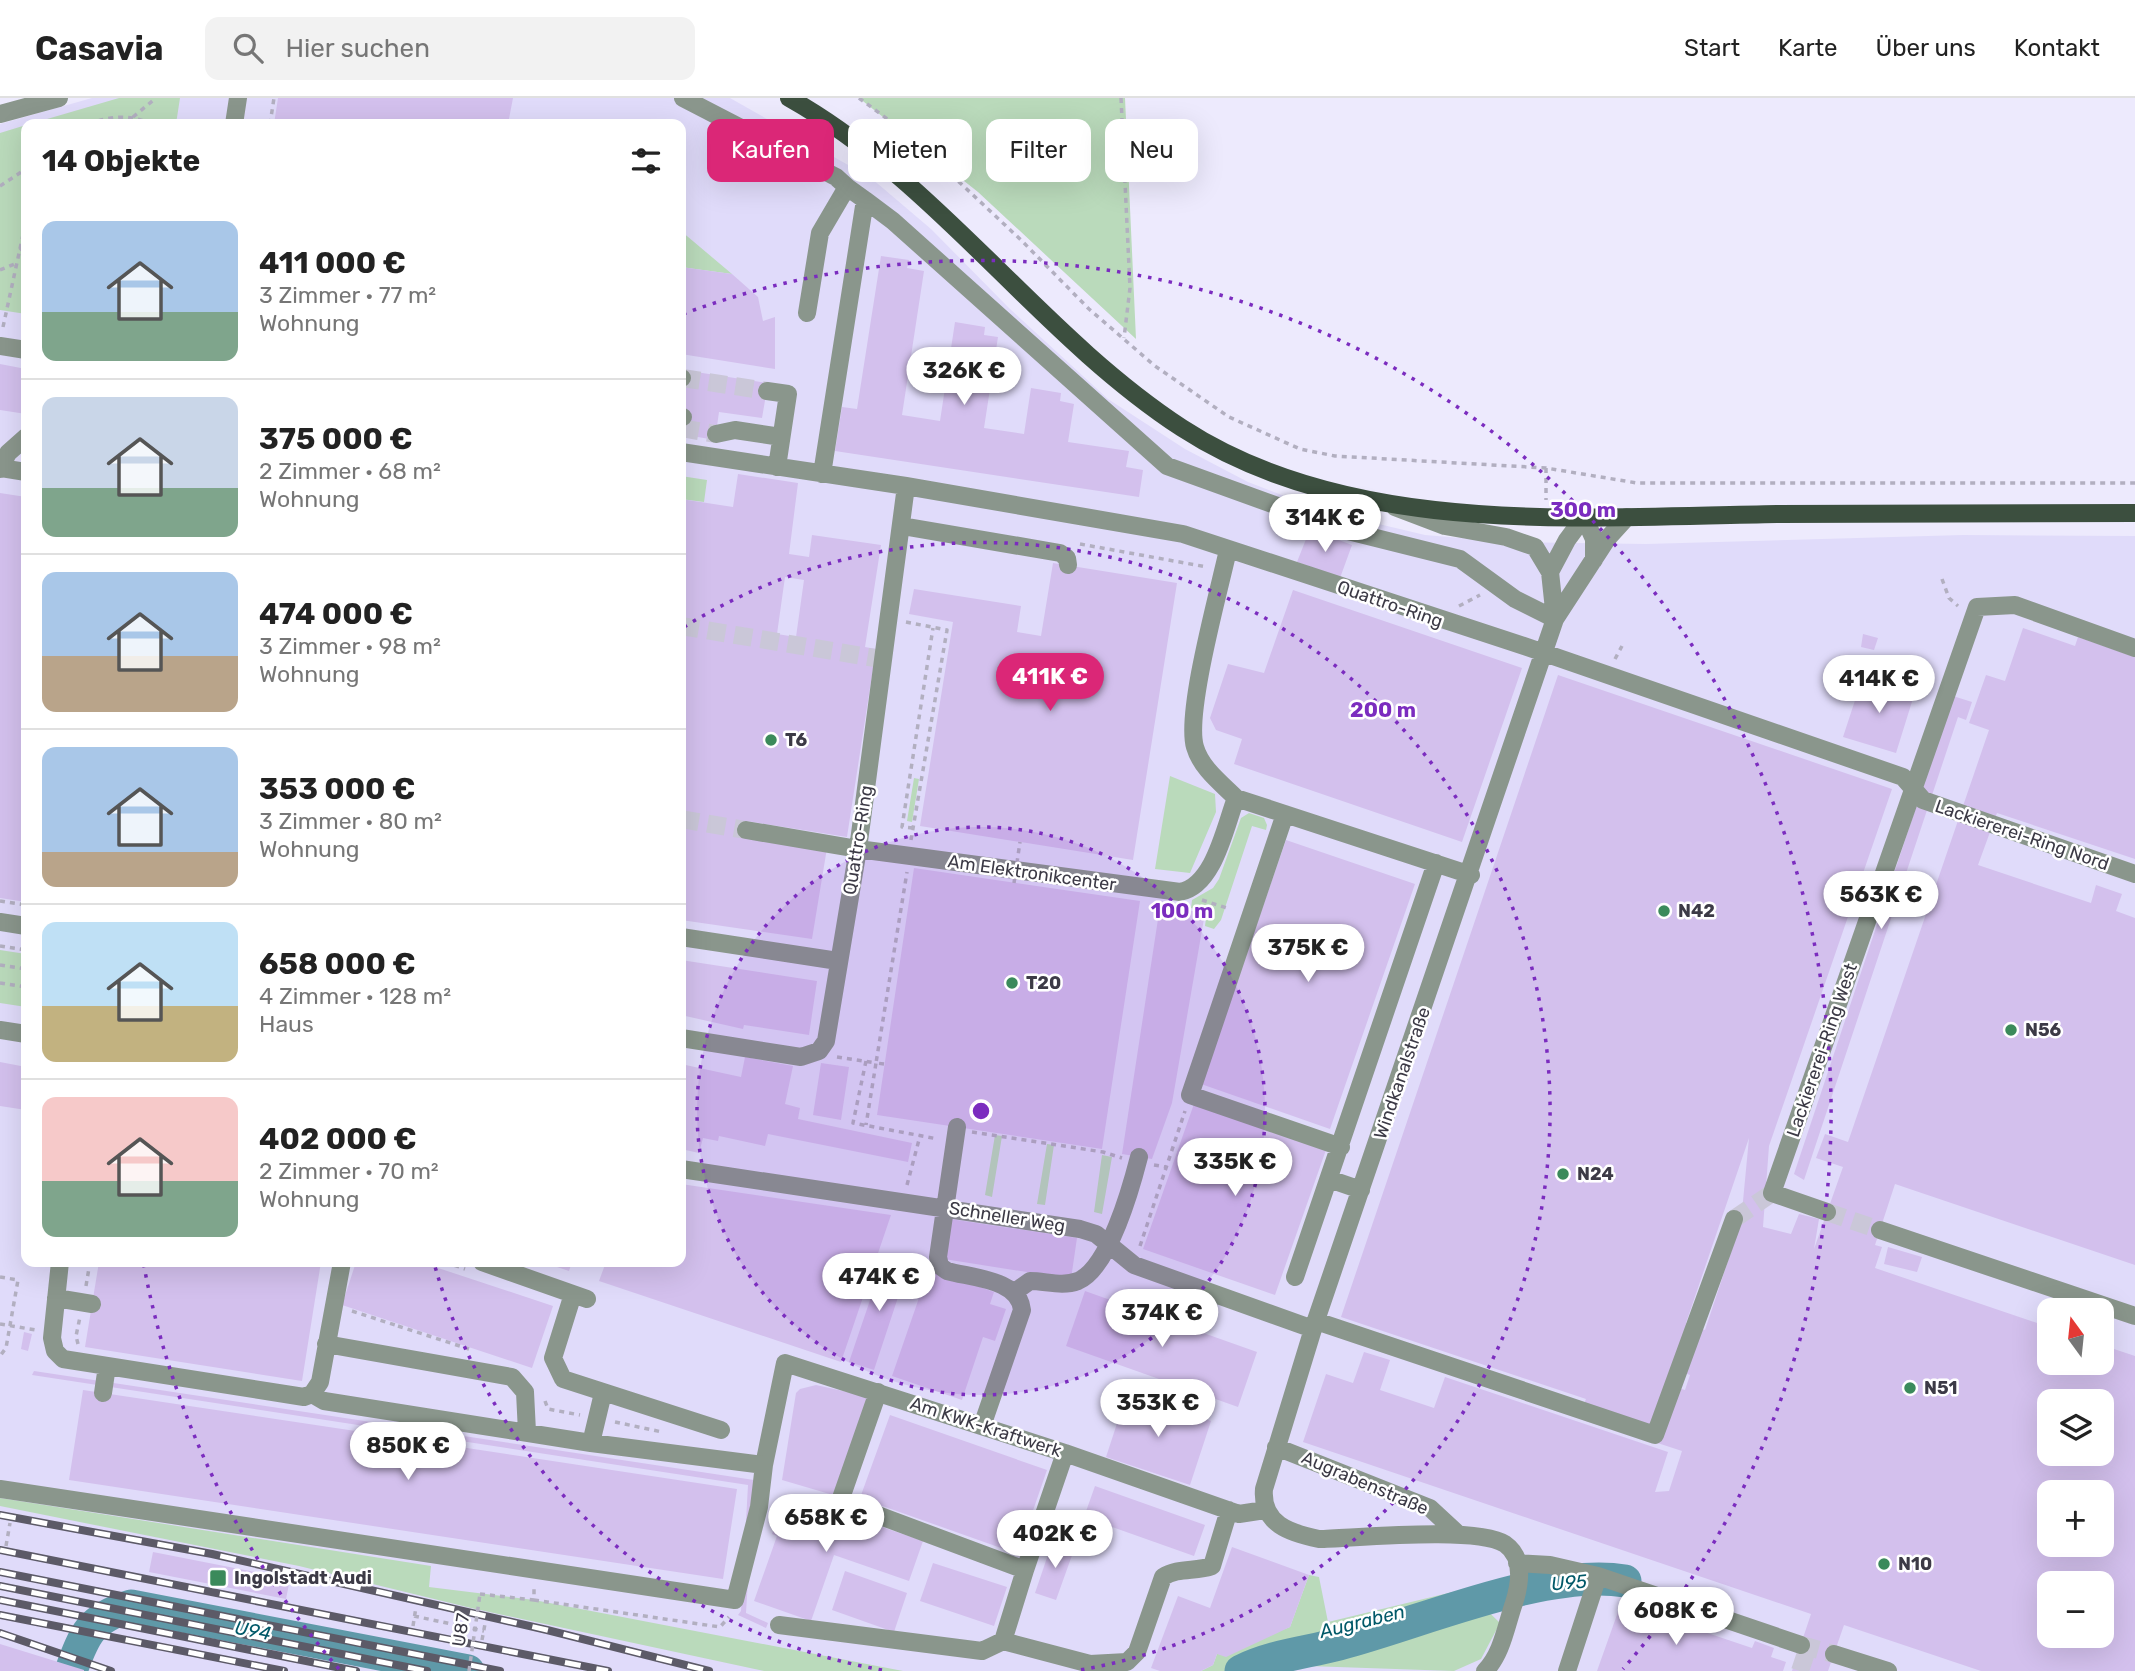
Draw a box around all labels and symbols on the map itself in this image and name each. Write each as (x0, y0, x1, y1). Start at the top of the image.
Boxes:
pin: 326K € (907, 348, 1021, 407)
pin: 314K € (1268, 494, 1382, 554)
text: 300 m (1550, 497, 1616, 522)
street label: Quattro-Ring (1334, 576, 1446, 632)
pin: 411K € (993, 654, 1107, 713)
pin: 414K € (1822, 656, 1936, 715)
text: 200 m (1350, 697, 1416, 722)
place label: T6 (785, 729, 808, 751)
marker: T6 (763, 732, 779, 748)
street label: Quattro-Ring (839, 784, 877, 896)
street label: Lackiererei-Ring Nord (1932, 795, 2112, 875)
street label: Am Elektronikcenter (946, 850, 1118, 896)
pin: 563K € (1824, 872, 1938, 931)
text: 100 m (1151, 898, 1213, 923)
place label: N42 (1678, 900, 1715, 922)
marker: N42 (1656, 903, 1672, 919)
pin: 375K € (1251, 924, 1365, 984)
street label: Lackiererei-Ring West (1782, 960, 1862, 1140)
place label: T20 (1026, 972, 1061, 994)
marker: T20 (1004, 975, 1020, 991)
street label: Windkanalstraße (1369, 1004, 1435, 1142)
place label: N56 (2025, 1019, 2062, 1041)
marker: N56 (2003, 1022, 2019, 1038)
centre of rings (969, 1099, 993, 1123)
pin: 335K € (1178, 1138, 1292, 1198)
place label: N24 (1577, 1163, 1614, 1185)
marker: N24 (1555, 1166, 1571, 1182)
street label: Schneller Weg (947, 1197, 1067, 1237)
pin: 474K € (822, 1254, 936, 1313)
pin: 374K € (1105, 1290, 1219, 1349)
north arrow (2037, 1298, 2114, 1376)
place label: N51 (1924, 1377, 1957, 1399)
pin: 353K € (1101, 1380, 1215, 1439)
marker: N51 (1902, 1380, 1918, 1396)
street label: Am KWK-Kraftwerk (908, 1392, 1065, 1462)
pin: 850K € (351, 1422, 465, 1482)
street label: Augrabenstraße (1298, 1446, 1432, 1520)
pin: 658K € (769, 1494, 883, 1554)
pin: 402K € (998, 1510, 1112, 1570)
place label: N10 (1898, 1553, 1932, 1575)
marker: N10 (1876, 1556, 1892, 1572)
place label: Ingolstadt Audi (234, 1567, 372, 1589)
marker: Ingolstadt Audi (208, 1568, 228, 1588)
water label: U95 (1550, 1569, 1589, 1596)
pin: 608K € (1619, 1588, 1733, 1647)
water label: Augraben (1316, 1600, 1407, 1643)
street label: U87 (448, 1612, 474, 1648)
water label: U94 (233, 1616, 273, 1645)

